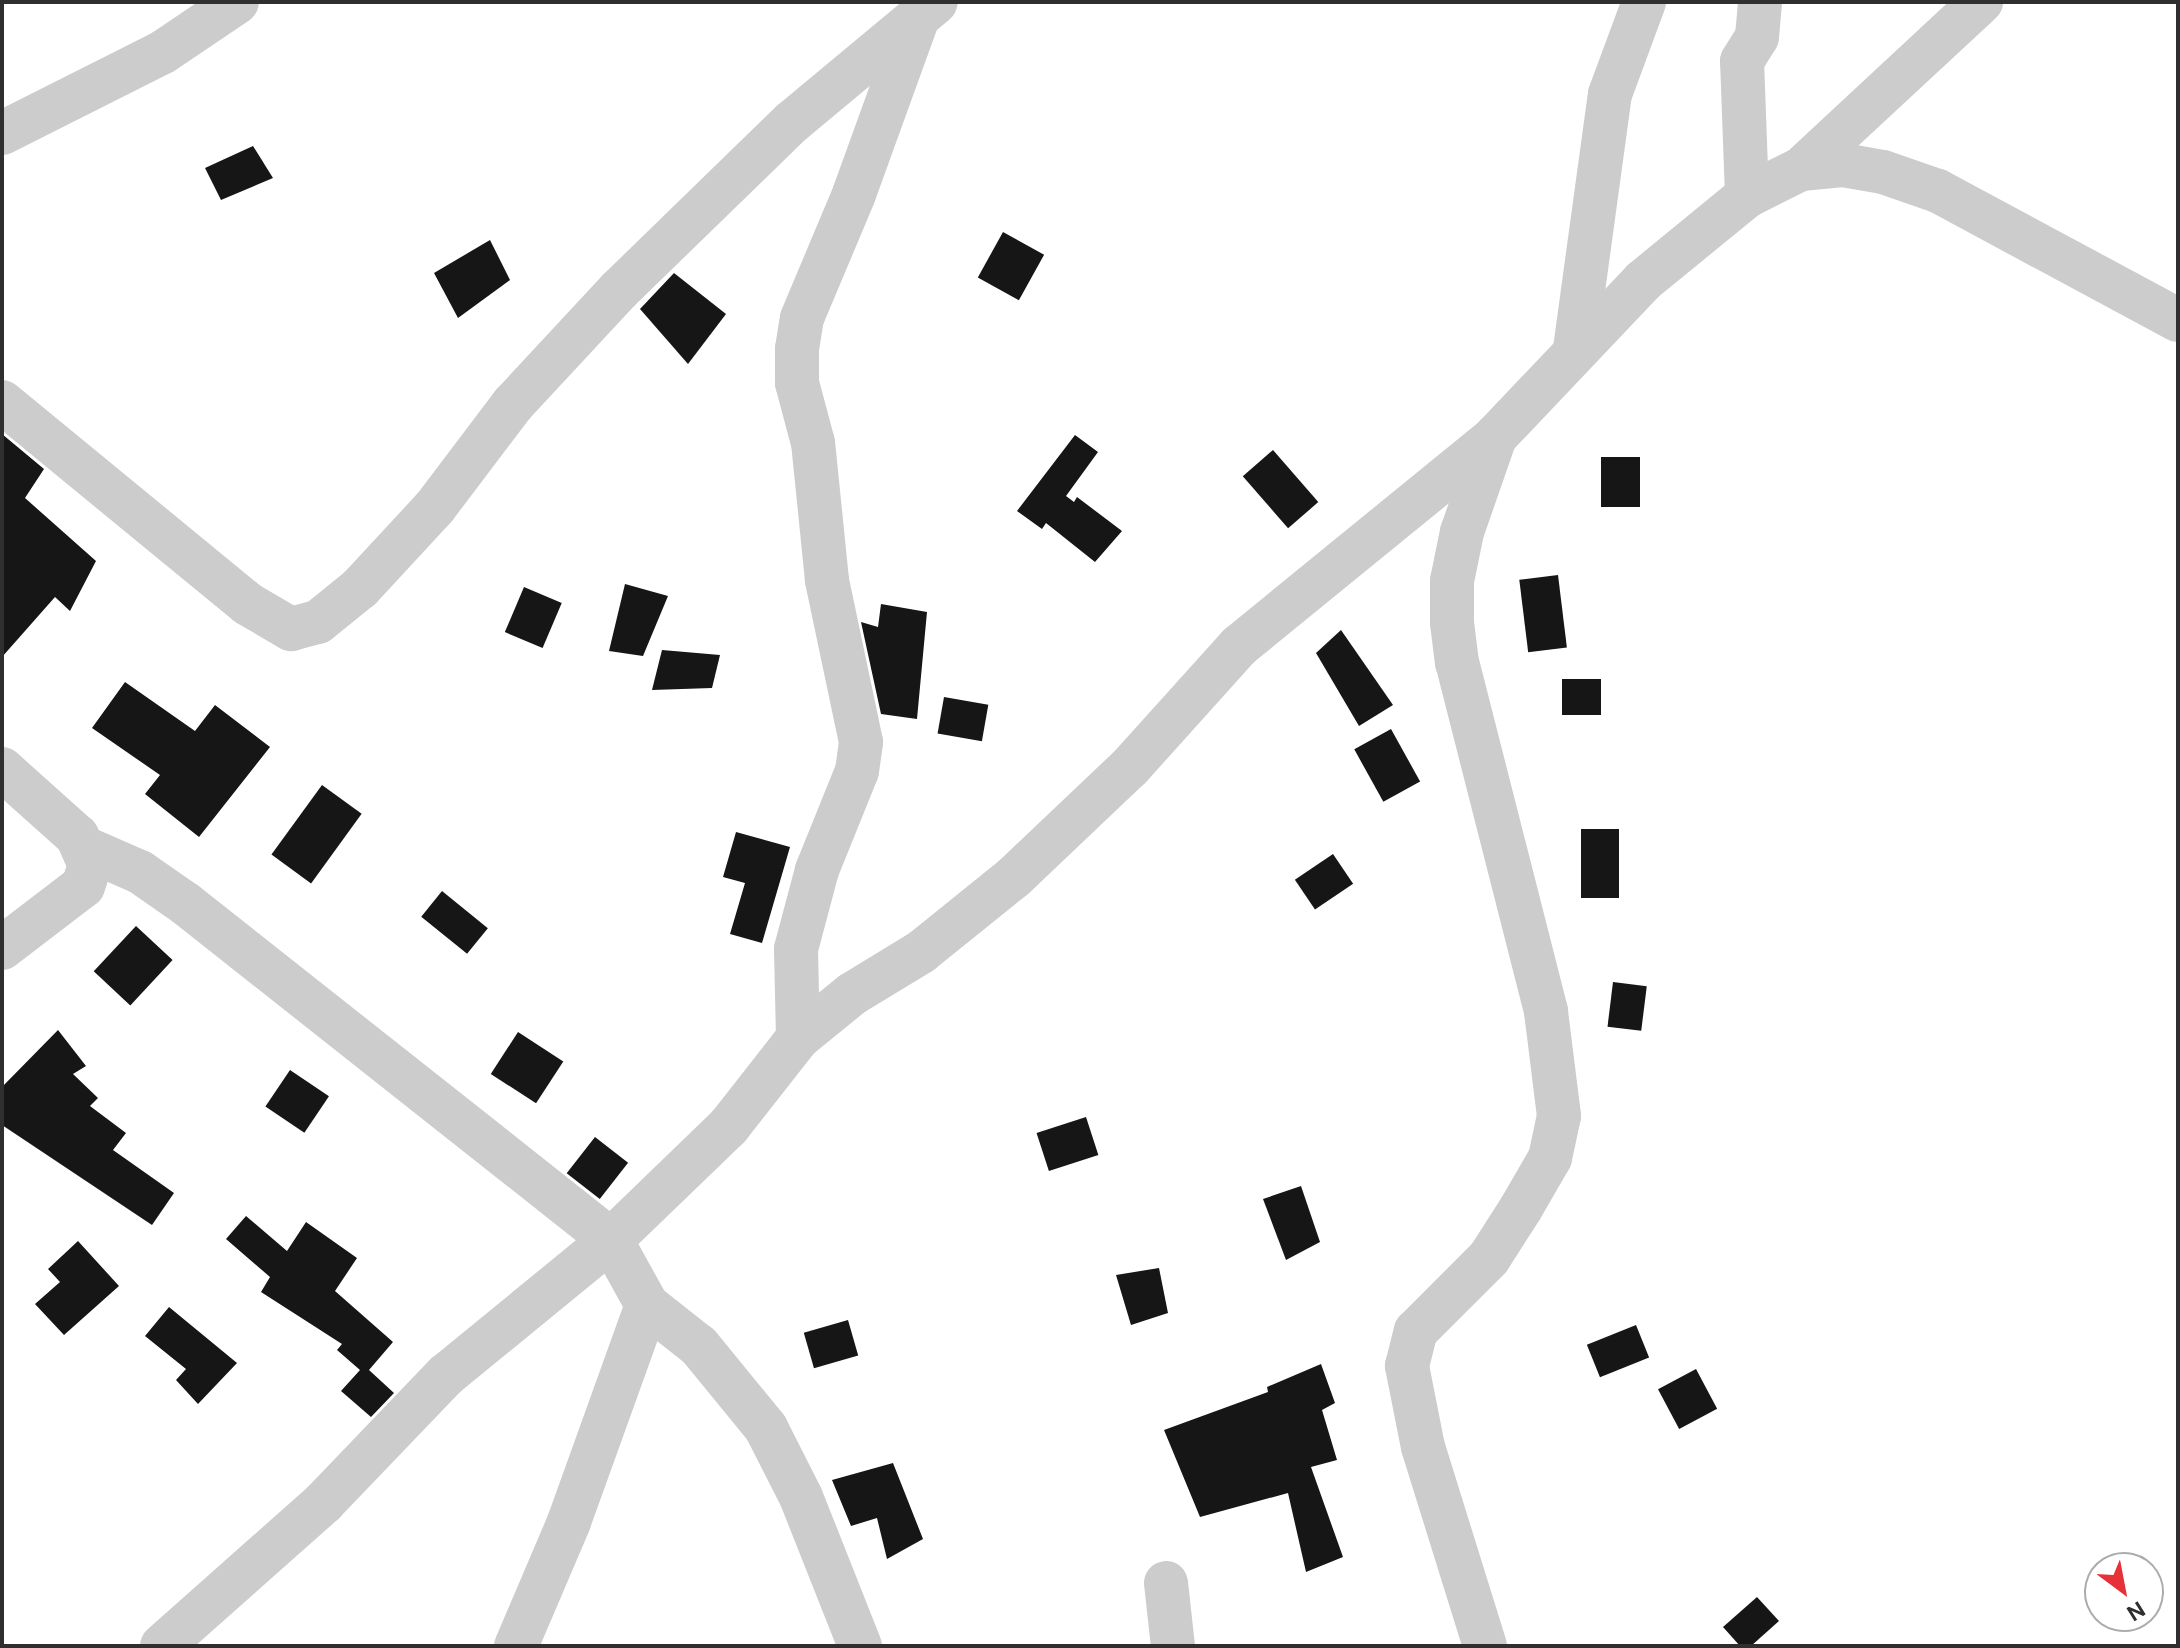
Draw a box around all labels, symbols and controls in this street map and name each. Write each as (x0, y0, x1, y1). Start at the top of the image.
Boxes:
north arrow (2084, 1552, 2164, 1632)
text: N (2121, 1595, 2150, 1628)

